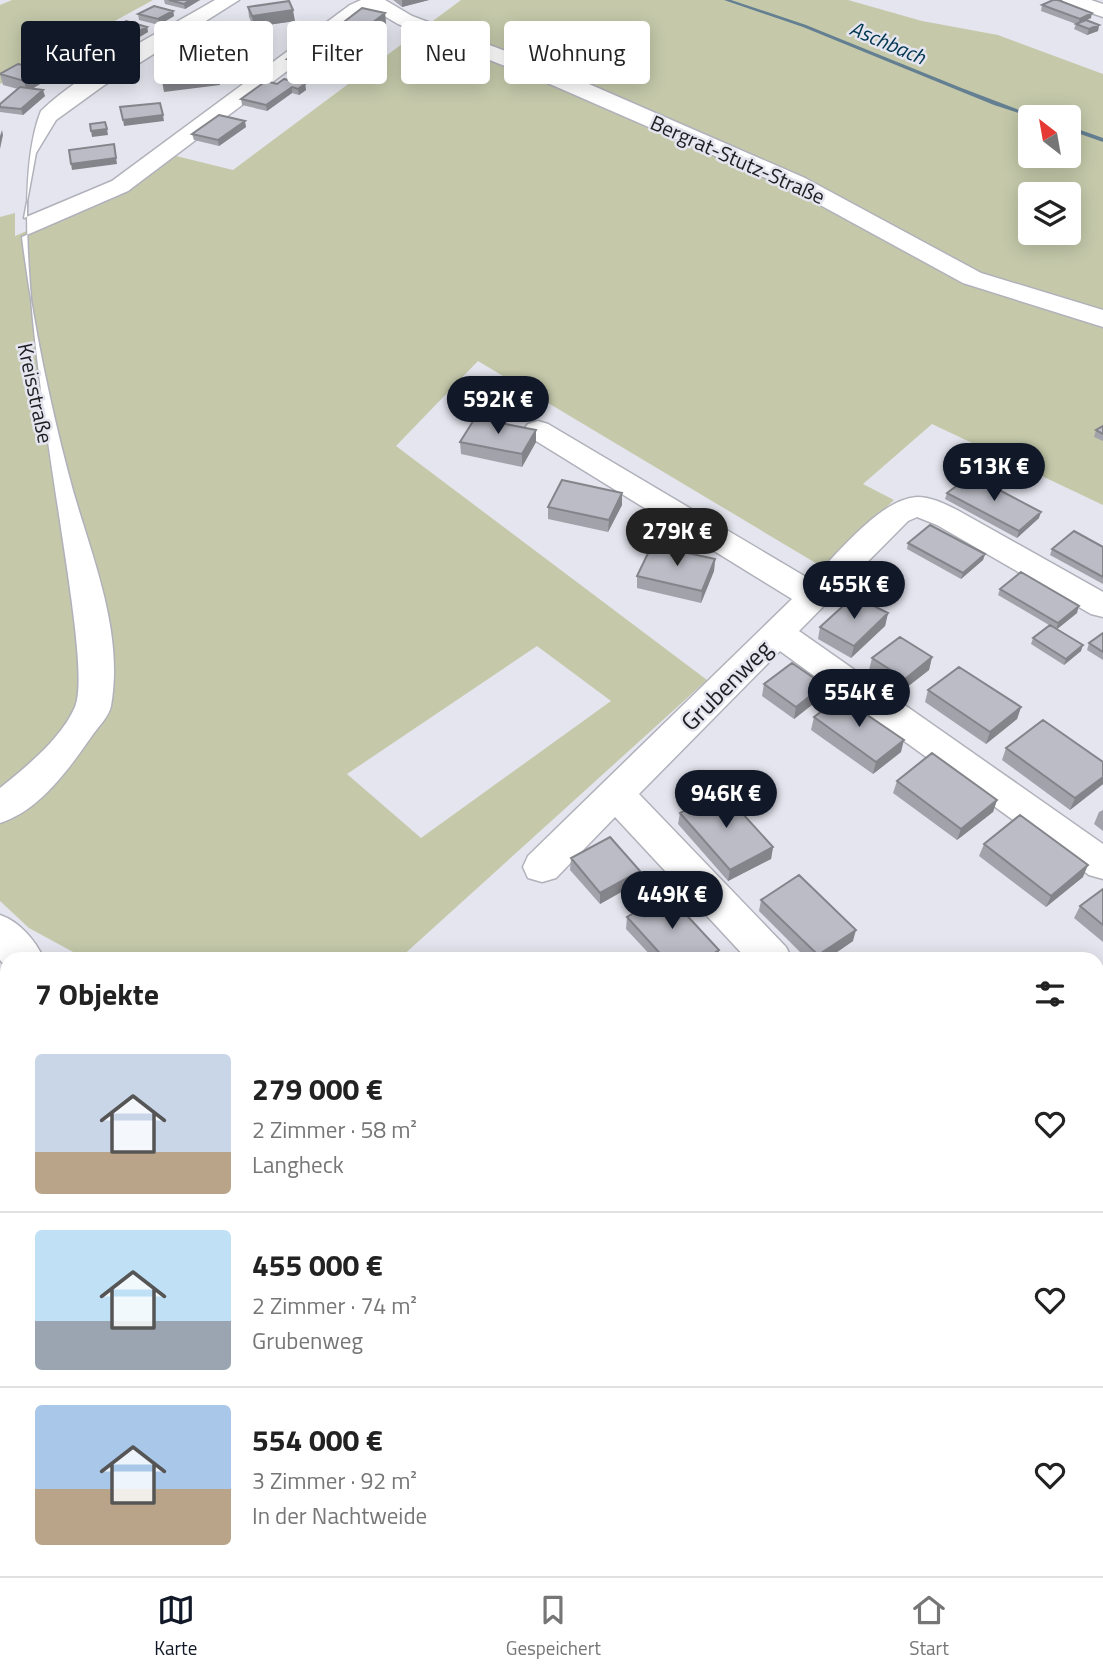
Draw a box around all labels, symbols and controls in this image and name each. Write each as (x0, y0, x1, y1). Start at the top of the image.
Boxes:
water label: Aschbach (845, 12, 931, 72)
chip: Kaufen (21, 21, 140, 84)
chip: Mieten (154, 21, 273, 84)
chip: Filter (287, 21, 387, 84)
chip: Neu (401, 21, 490, 84)
chip: Wohnung (504, 21, 650, 84)
north arrow (1018, 105, 1082, 168)
map controls (1018, 105, 1081, 245)
street label: Bergrat-Stutz-Straße (645, 106, 831, 212)
button: layers (1018, 182, 1081, 245)
street label: Kreisstraße (10, 340, 62, 446)
pin: 592K € (441, 376, 555, 436)
text: 592K € (463, 381, 533, 416)
pin: 513K € (937, 444, 1051, 503)
text: 513K € (959, 448, 1029, 483)
pin: 279K € (620, 508, 734, 568)
text: 279K € (642, 513, 712, 548)
pin: 455K € (797, 562, 911, 621)
text: 455K € (819, 566, 889, 601)
street label: Grubenweg (672, 631, 780, 739)
pin: 554K € (802, 670, 916, 729)
text: 554K € (824, 674, 894, 709)
pin: 946K € (669, 770, 783, 830)
text: 946K € (691, 775, 761, 810)
pin: 449K € (615, 872, 729, 931)
text: 449K € (637, 876, 707, 911)
text: 7 Objekte (35, 971, 159, 1017)
icon: filters (1031, 975, 1069, 1013)
text: 279 000 € (252, 1066, 383, 1112)
icon: home (91, 1082, 175, 1166)
icon: heart (1031, 1105, 1069, 1143)
text: 2 Zimmer · 58 m² (252, 1112, 417, 1147)
text: Langheck (252, 1147, 344, 1182)
text: 455 000 € (252, 1242, 383, 1288)
icon: home (91, 1258, 175, 1342)
icon: heart (1031, 1281, 1069, 1319)
text: 2 Zimmer · 74 m² (252, 1288, 417, 1323)
text: Grubenweg (252, 1323, 363, 1358)
text: 554 000 € (252, 1417, 383, 1463)
icon: home (91, 1433, 175, 1517)
icon: heart (1031, 1456, 1069, 1494)
text: 3 Zimmer · 92 m² (252, 1463, 417, 1498)
text: In der Nachtweide (252, 1498, 427, 1533)
tab: Karte (154, 1591, 197, 1662)
tab: Gespeichert (506, 1591, 601, 1662)
tab: Start (909, 1591, 949, 1662)

